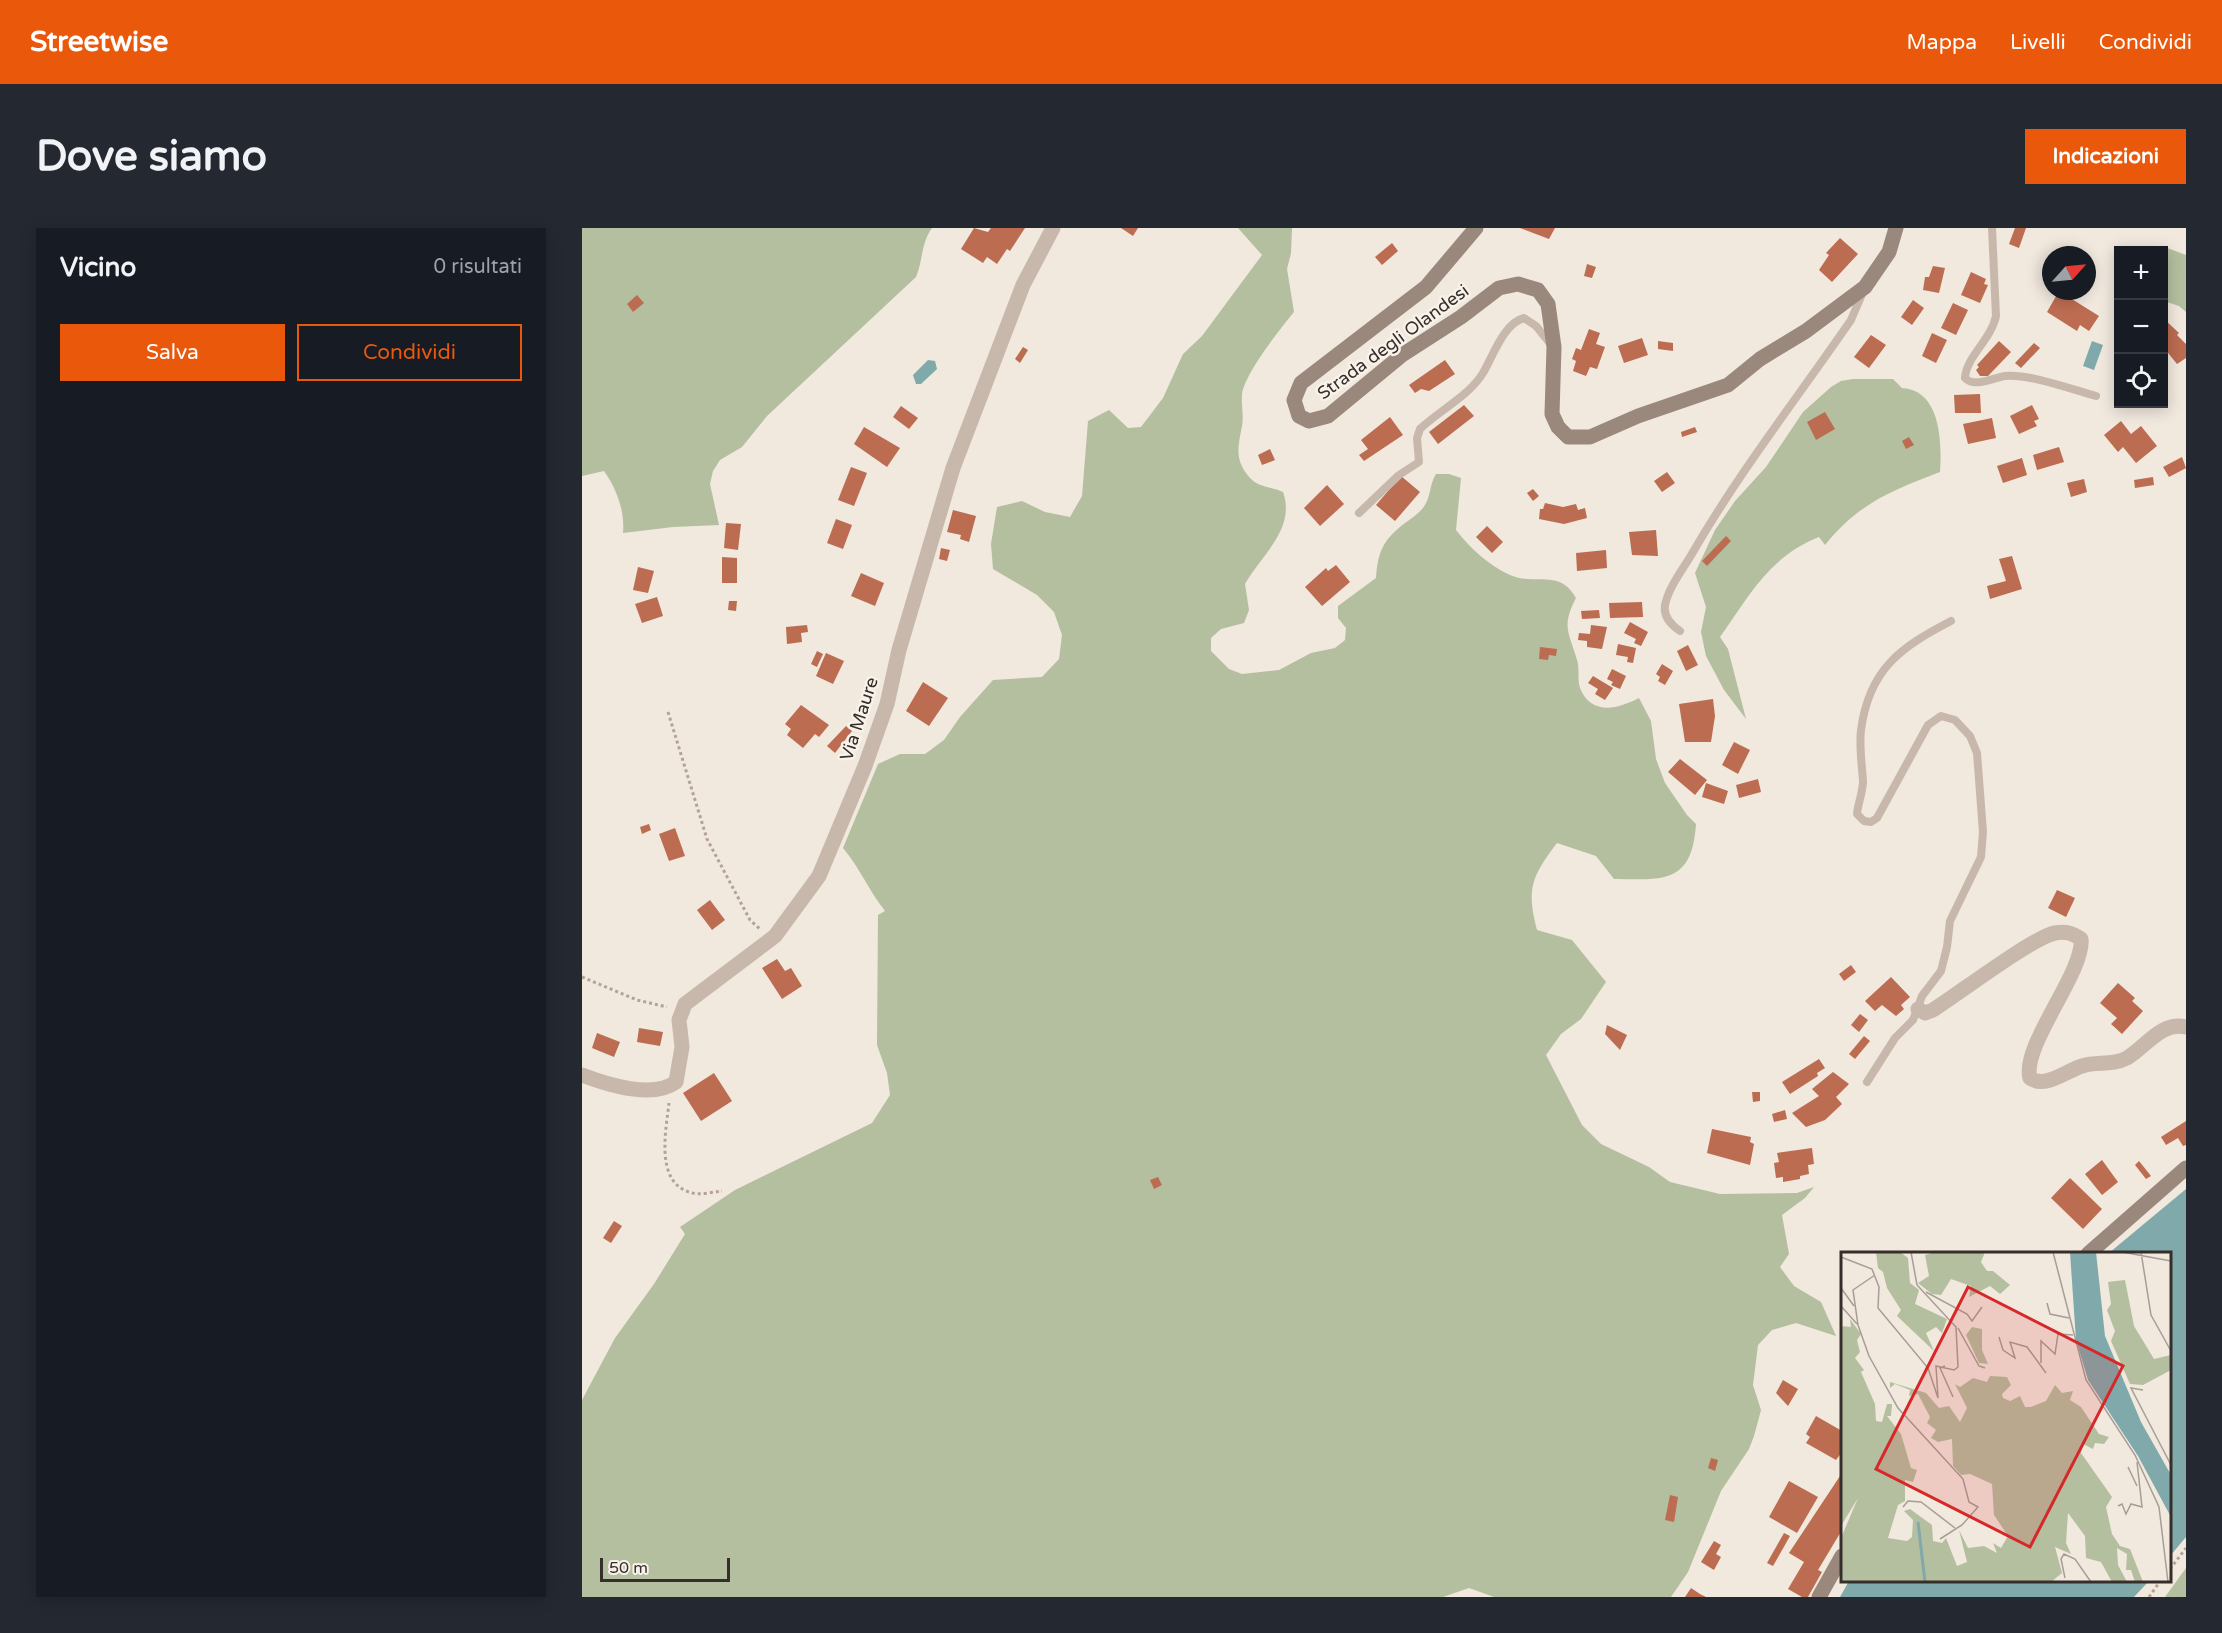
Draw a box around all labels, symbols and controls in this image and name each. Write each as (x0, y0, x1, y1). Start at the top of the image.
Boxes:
text: Streetwise (30, 25, 168, 59)
text: Mappa (1907, 30, 1977, 55)
text: Livelli (2010, 30, 2066, 55)
text: Condividi (2099, 30, 2192, 55)
button: Indicazioni (2025, 129, 2186, 184)
text: Dove siamo (36, 131, 267, 182)
north arrow (2042, 246, 2096, 300)
map controls (2114, 246, 2168, 408)
button: + (2114, 246, 2168, 300)
text: Vicino (60, 252, 136, 283)
text: 0 risultati (434, 255, 522, 279)
street label: Strada degli Olandesi (1313, 280, 1473, 404)
button: − (2114, 300, 2168, 354)
button: Salva (60, 324, 285, 381)
button: Condividi (297, 324, 522, 381)
button: locate (2114, 354, 2168, 408)
street label: Via Maure (835, 674, 883, 764)
inset map (1841, 1252, 2171, 1582)
scale bar (600, 1555, 730, 1582)
text: 50 m (609, 1558, 648, 1578)

